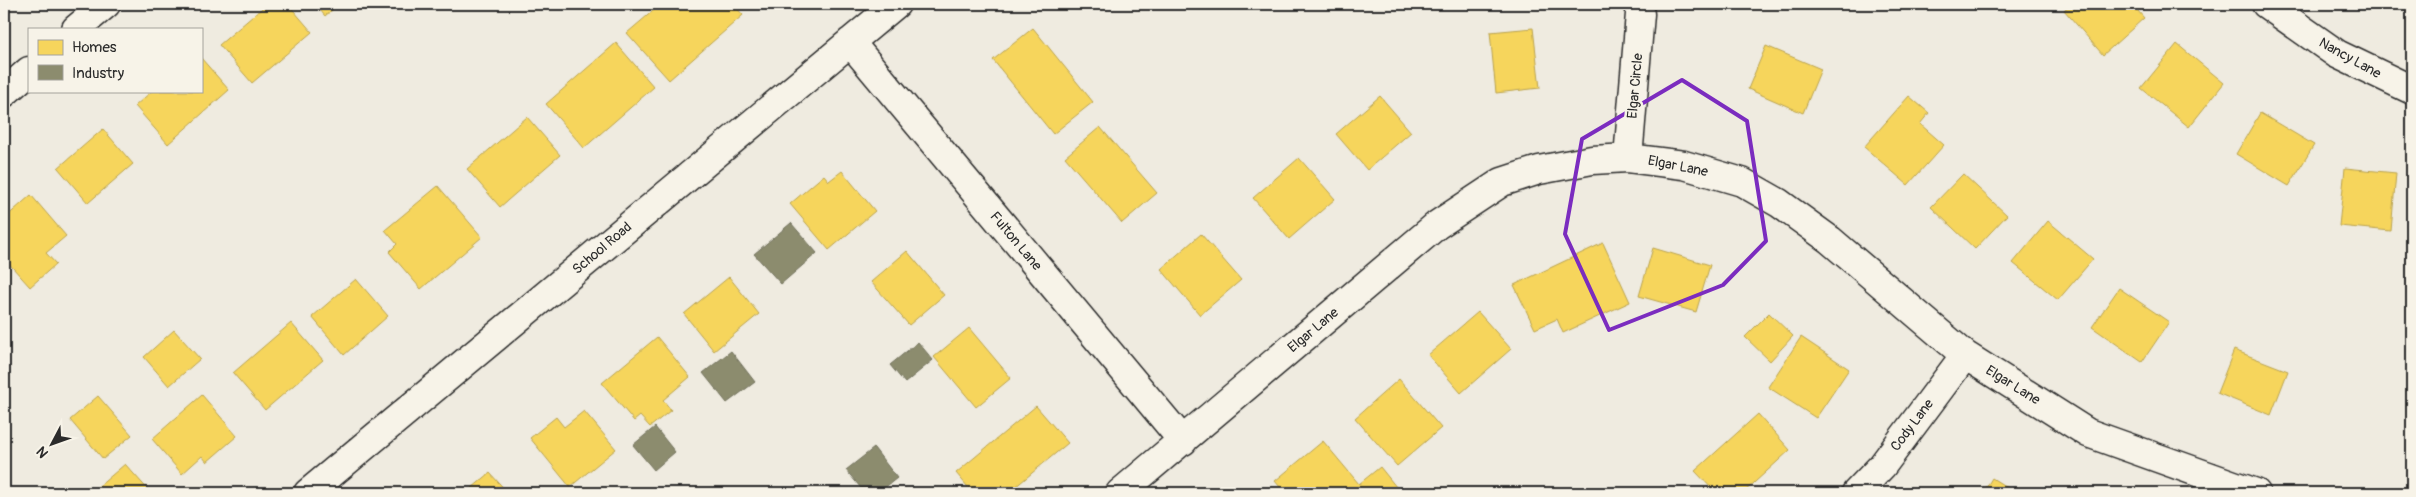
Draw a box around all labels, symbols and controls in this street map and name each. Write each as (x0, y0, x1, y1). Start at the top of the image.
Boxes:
legend (28, 28, 202, 92)
street label: Nancy Lane (2316, 34, 2384, 82)
text: Homes (72, 38, 117, 57)
street label: Elgar Circle (1624, 52, 1646, 119)
text: Industry (72, 64, 125, 83)
street label: Elgar Lane (1646, 152, 1710, 180)
street label: Fulton Lane (986, 208, 1046, 274)
street label: School Road (569, 218, 635, 278)
street label: Elgar Lane (1284, 304, 1342, 356)
street label: Elgar Lane (1983, 362, 2043, 408)
street label: Cody Lane (1887, 396, 1937, 454)
north arrow (28, 420, 78, 470)
text: N (33, 443, 52, 461)

